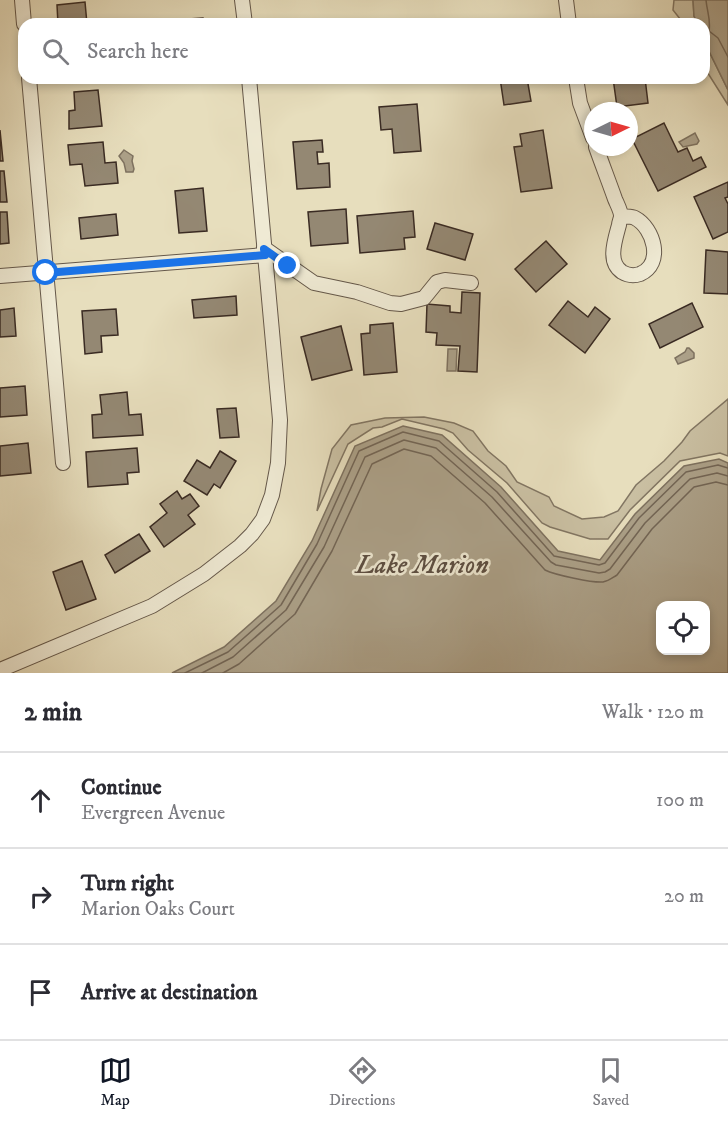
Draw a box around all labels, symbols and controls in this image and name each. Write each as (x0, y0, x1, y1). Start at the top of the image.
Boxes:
search box (18, 18, 710, 84)
icon: search (39, 35, 72, 68)
text: Search here (87, 38, 189, 65)
north arrow (584, 102, 638, 156)
route end (274, 252, 300, 278)
route start (32, 259, 58, 285)
water label: Lake Marion (353, 548, 489, 582)
map controls (656, 601, 710, 655)
button: locate (656, 601, 710, 655)
text: 2 min (24, 696, 82, 729)
text: Walk · 120 m (602, 700, 704, 725)
text: Continue (81, 774, 162, 801)
icon: ahead (24, 784, 57, 817)
text: 100 m (656, 788, 704, 813)
text: Evergreen Avenue (81, 801, 225, 826)
text: Turn right (81, 870, 174, 897)
icon: right (24, 880, 57, 913)
text: 20 m (664, 884, 704, 909)
text: Marion Oaks Court (81, 897, 235, 922)
icon: arrive (24, 976, 57, 1009)
text: Arrive at destination (81, 979, 258, 1006)
tab: Map (99, 1054, 132, 1110)
tab: Directions (329, 1054, 395, 1110)
tab: Saved (593, 1054, 629, 1110)

